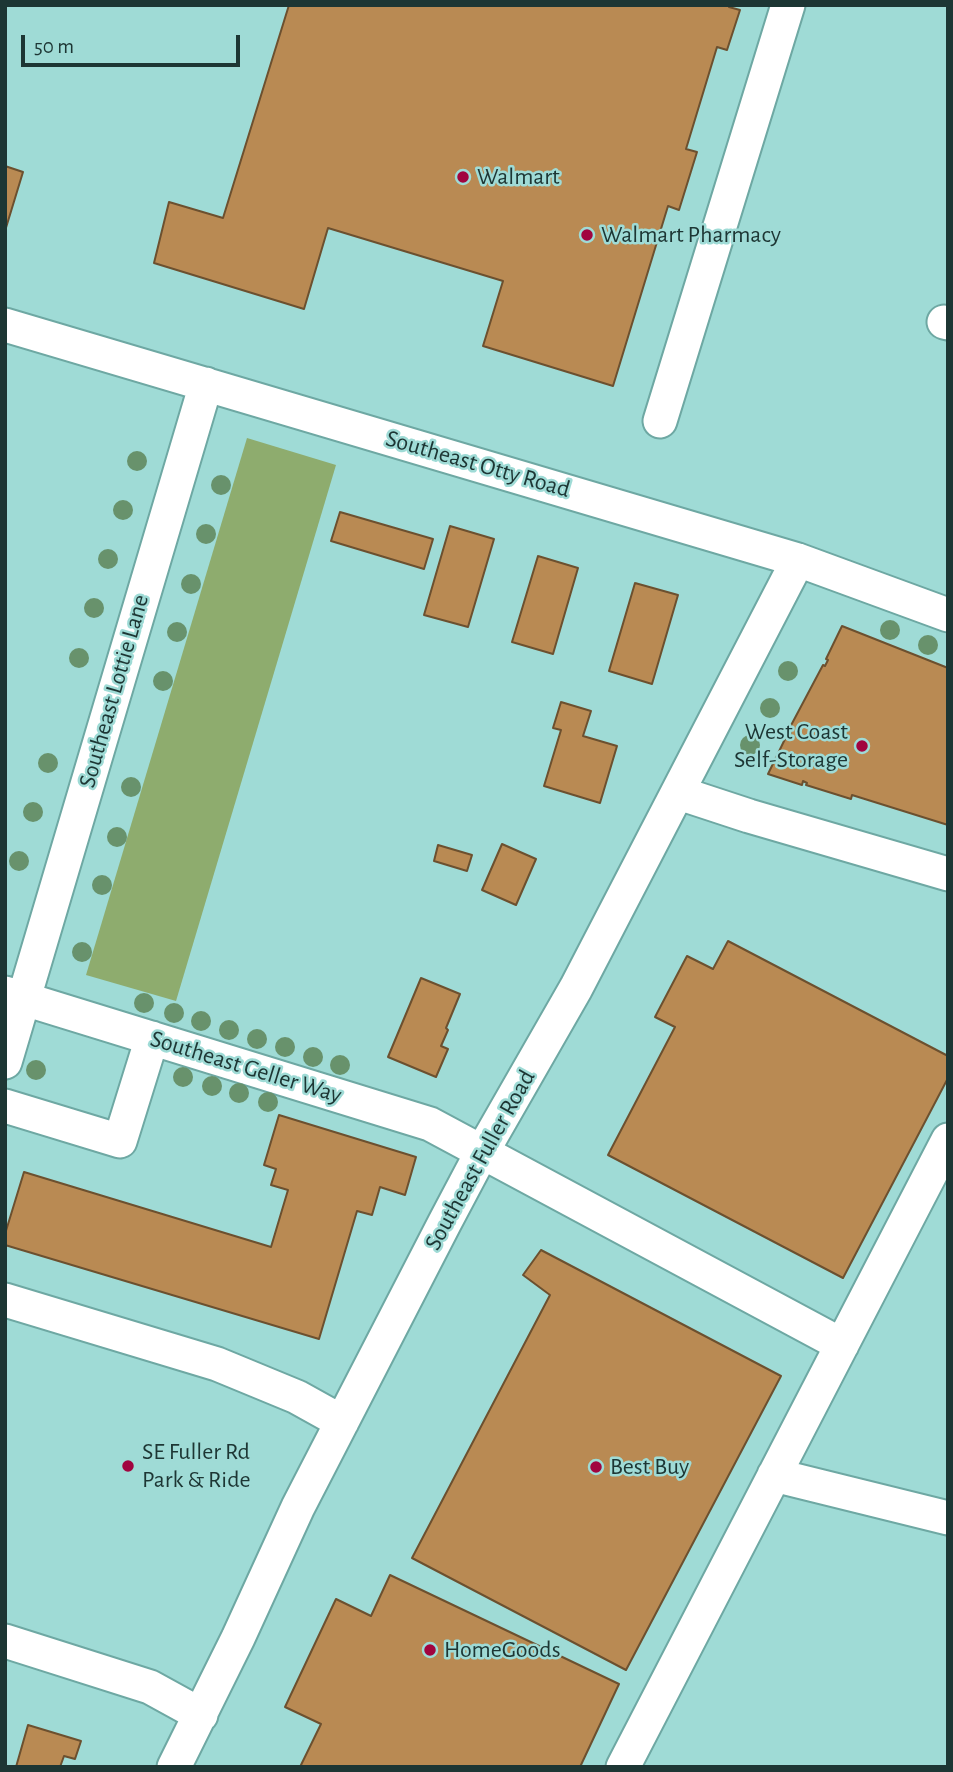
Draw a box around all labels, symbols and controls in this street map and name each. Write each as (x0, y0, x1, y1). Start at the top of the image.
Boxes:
scale bar (24, 21, 243, 65)
text: 50 m (34, 36, 74, 57)
place label: Walmart (477, 163, 560, 191)
marker: Walmart (455, 169, 471, 185)
place label: Walmart Pharmacy (601, 221, 781, 249)
marker: Walmart Pharmacy (579, 227, 595, 243)
street label: Southeast Otty Road (383, 424, 573, 504)
street label: Southeast Lottie Lane (73, 591, 155, 791)
place label: West Coast Self-Storage (734, 718, 848, 774)
marker: West Coast Self-Storage (854, 738, 870, 754)
street label: Southeast Geller Way (147, 1024, 345, 1110)
street label: Southeast Fuller Road (419, 1065, 541, 1255)
place label: SE Fuller Rd Park & Ride (142, 1438, 251, 1494)
place label: Best Buy (610, 1453, 689, 1481)
marker: SE Fuller Rd Park & Ride (120, 1458, 136, 1474)
marker: Best Buy (588, 1459, 604, 1475)
place label: HomeGoods (444, 1636, 561, 1664)
marker: HomeGoods (422, 1642, 438, 1658)

